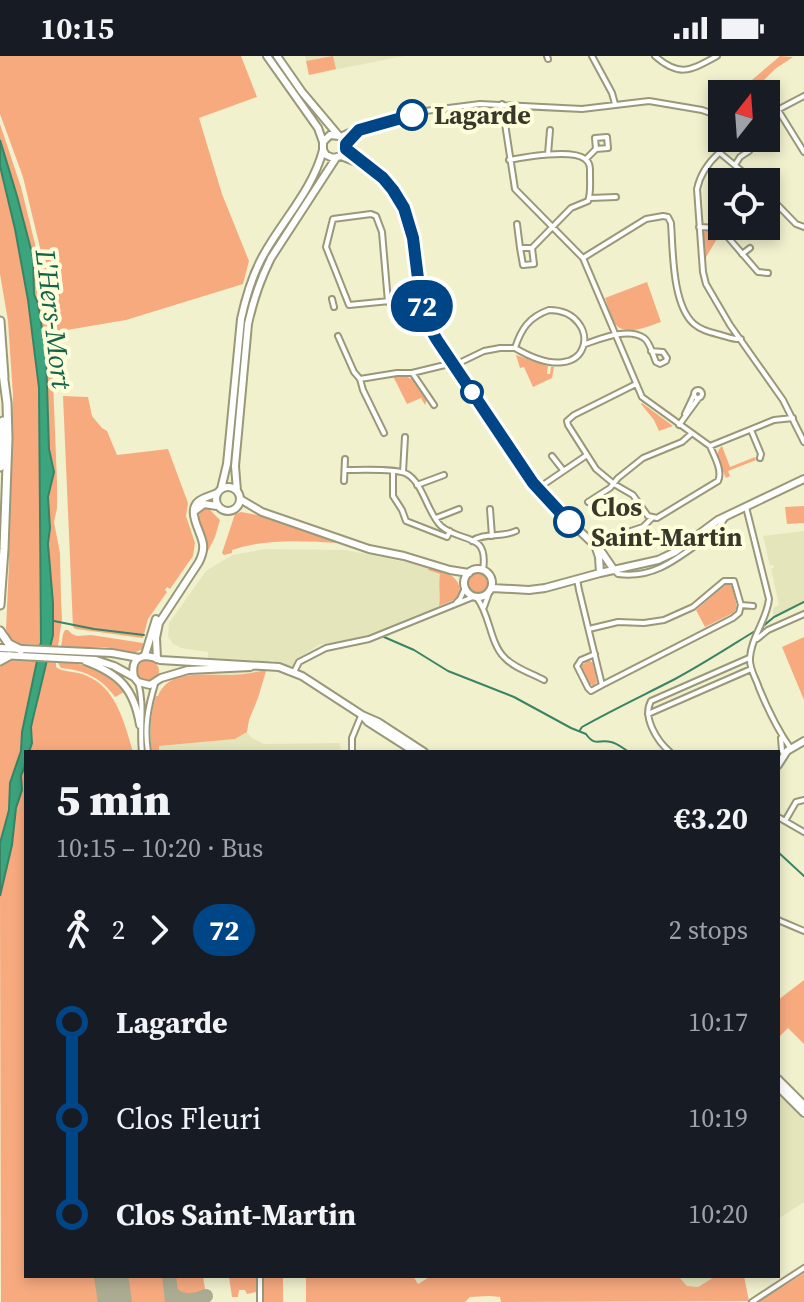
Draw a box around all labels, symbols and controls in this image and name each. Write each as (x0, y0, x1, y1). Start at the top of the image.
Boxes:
text: 10:15 (40, 8, 114, 49)
north arrow (708, 80, 780, 152)
map controls (708, 80, 780, 240)
place label: Lagarde (434, 97, 531, 133)
marker: Lagarde (397, 100, 427, 130)
button: locate (708, 168, 780, 240)
water label: L'Hers-Mort (26, 246, 82, 393)
line badge: 72 (386, 280, 458, 332)
text: 72 (407, 287, 437, 325)
unlabelled marker (461, 381, 483, 403)
place label: Clos Saint-Martin (591, 489, 743, 555)
marker: Clos Saint-Martin (554, 507, 584, 537)
text: 5 min (56, 769, 171, 830)
text: €3.20 (674, 798, 748, 839)
text: 10:15 – 10:20 · Bus (56, 830, 263, 866)
icon: walk (56, 908, 100, 952)
icon: forward (137, 908, 181, 952)
text: 72 (209, 911, 239, 949)
text: 2 (112, 912, 125, 948)
text: 2 stops (669, 912, 748, 948)
text: Lagarde (116, 1002, 228, 1043)
text: 10:17 (688, 1004, 748, 1040)
text: Clos Fleuri (116, 1098, 261, 1139)
text: 10:19 (688, 1100, 748, 1136)
text: Clos Saint-Martin (116, 1194, 356, 1235)
text: 10:20 (688, 1196, 748, 1232)

